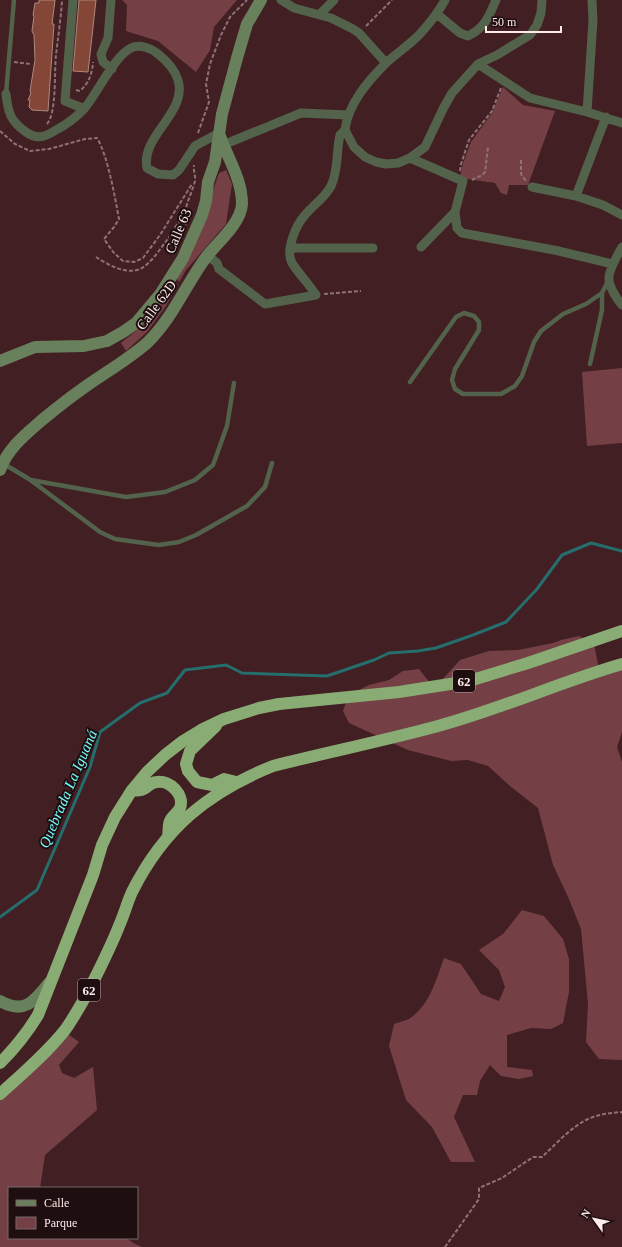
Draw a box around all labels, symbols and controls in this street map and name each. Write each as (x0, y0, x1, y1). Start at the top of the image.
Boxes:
scale bar (486, 8, 561, 34)
text: 50 m (492, 15, 517, 29)
street label: Calle 63 (162, 207, 195, 256)
street label: Calle 62D (134, 278, 179, 333)
road number: 62 (453, 670, 475, 692)
water label: Quebrada La Iguaná (36, 727, 100, 850)
road number: 62 (78, 979, 100, 1001)
legend (8, 1187, 138, 1239)
text: Calle (44, 1196, 69, 1210)
north arrow (574, 1199, 614, 1239)
text: N (578, 1207, 593, 1220)
text: Parque (44, 1216, 77, 1230)

